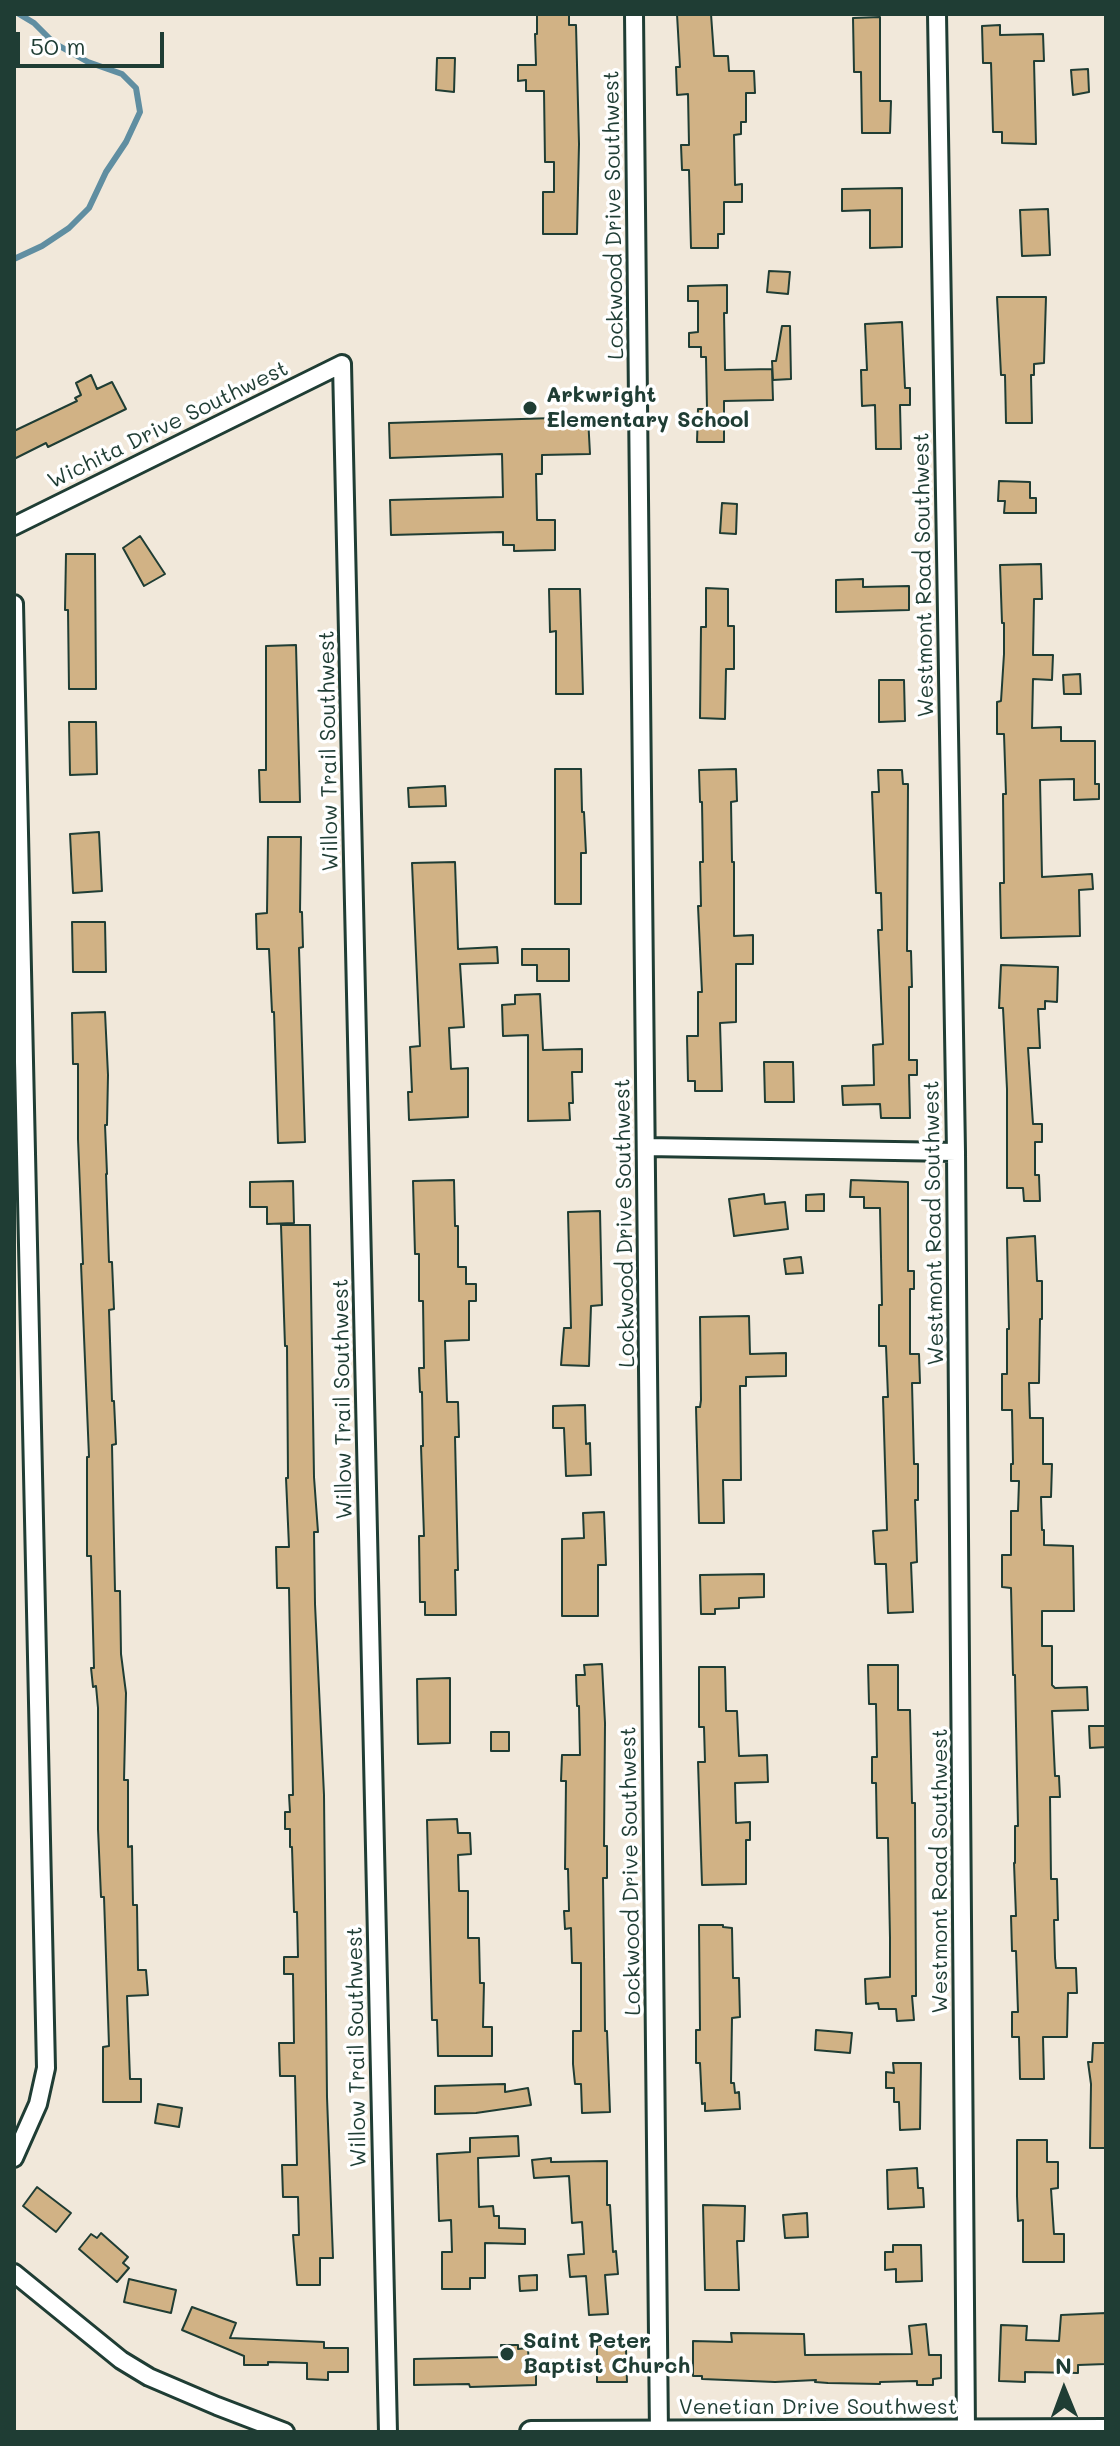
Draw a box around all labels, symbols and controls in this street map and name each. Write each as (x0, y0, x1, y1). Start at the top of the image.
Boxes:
scale bar (20, 16, 168, 66)
text: 50 m (30, 30, 86, 61)
street label: Lockwood Drive Southwest (598, 70, 630, 360)
street label: Wichita Drive Southwest (43, 355, 293, 495)
place label: Arkwright Elementary School (546, 382, 749, 434)
marker: Arkwright Elementary School (521, 399, 539, 417)
street label: Westmont Road Southwest (908, 432, 940, 718)
street label: Willow Trail Southwest (314, 630, 344, 872)
street label: Lockwood Drive Southwest (609, 1078, 641, 1368)
street label: Westmont Road Southwest (918, 1080, 950, 1366)
street label: Willow Trail Southwest (328, 1278, 358, 1520)
street label: Lockwood Drive Southwest (615, 1726, 647, 2016)
street label: Westmont Road Southwest (927, 1728, 953, 2014)
street label: Willow Trail Southwest (342, 1926, 372, 2168)
place label: Saint Peter Baptist Church (523, 2328, 690, 2380)
marker: Saint Peter Baptist Church (498, 2345, 516, 2363)
north arrow (1024, 2350, 1104, 2430)
text: N (1055, 2351, 1072, 2380)
street label: Venetian Drive Southwest (679, 2394, 957, 2420)

